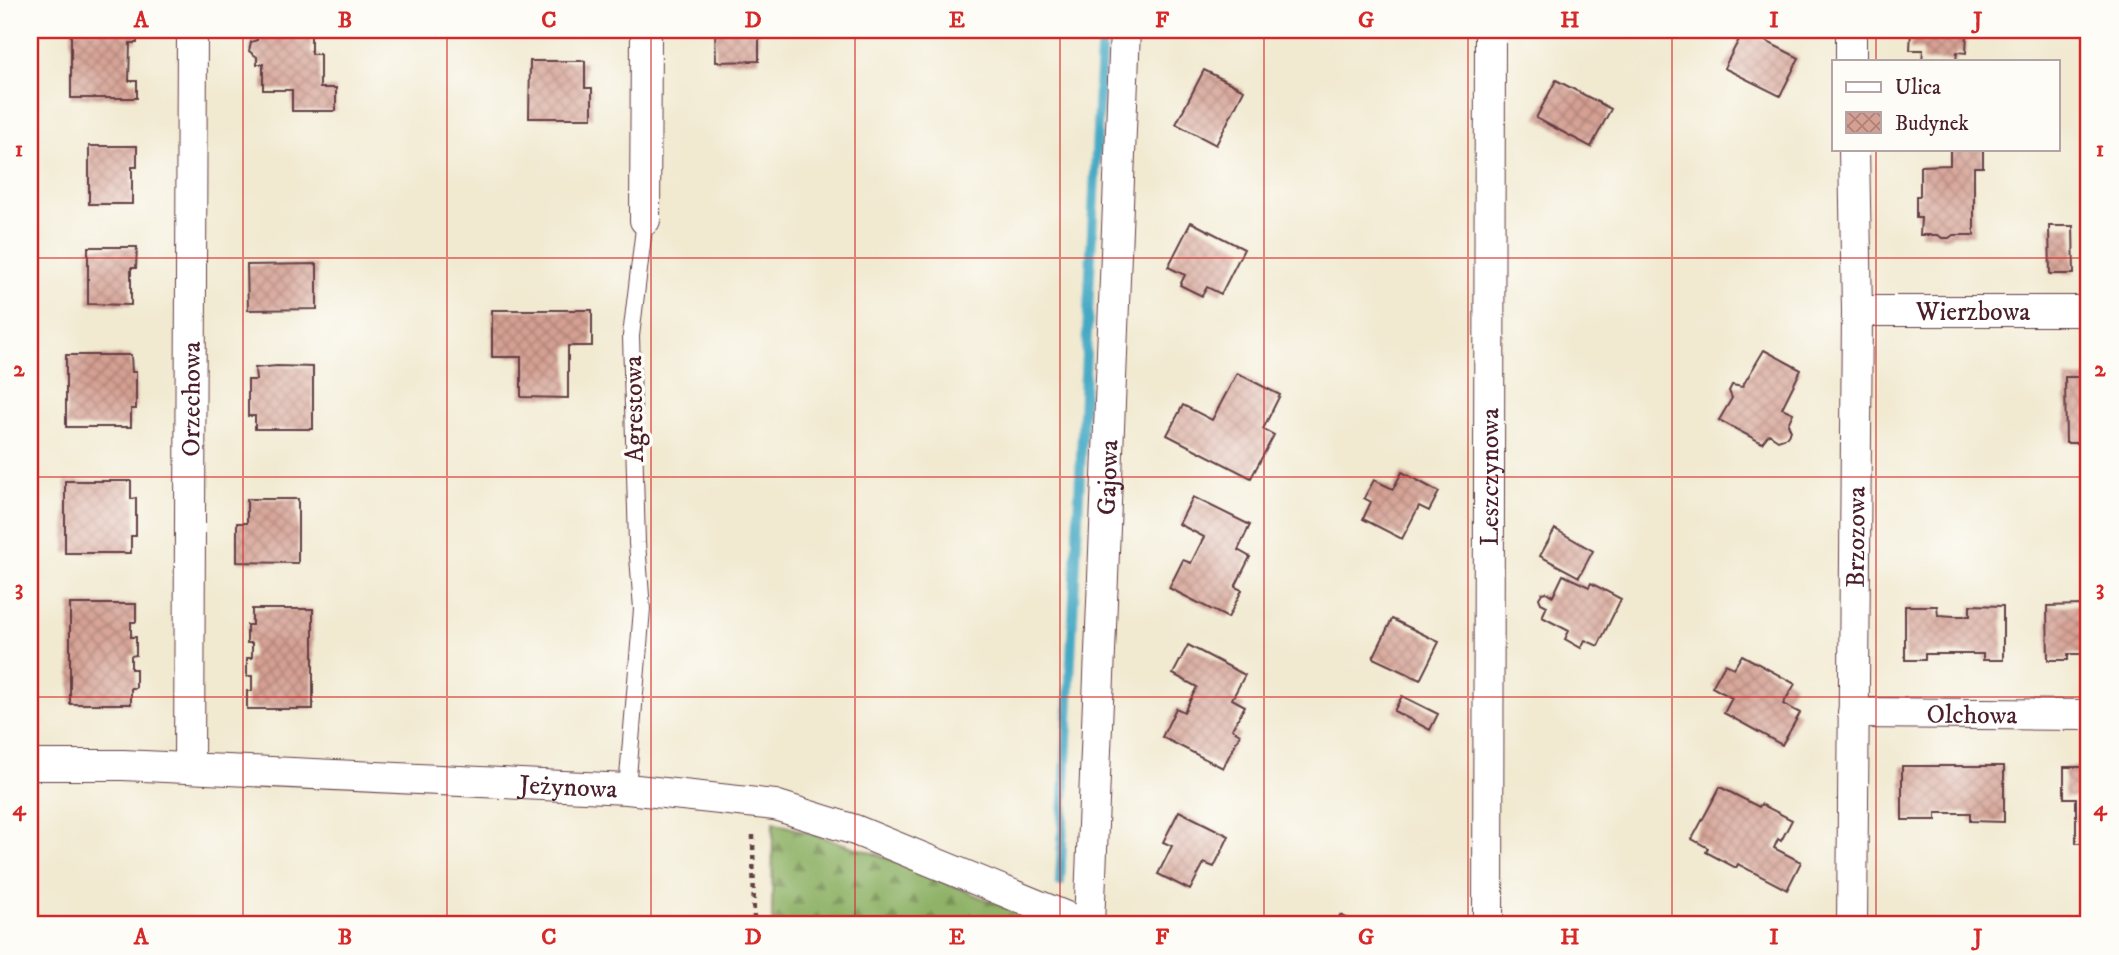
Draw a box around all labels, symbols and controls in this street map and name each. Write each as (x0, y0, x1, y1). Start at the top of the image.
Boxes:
text: A (133, 6, 150, 35)
text: B (338, 6, 352, 35)
text: C (541, 6, 557, 35)
text: D (744, 6, 762, 35)
text: E (949, 6, 965, 35)
text: F (1155, 6, 1170, 35)
text: G (1358, 6, 1374, 35)
text: H (1560, 6, 1580, 35)
text: I (1769, 6, 1779, 35)
text: J (1970, 6, 1983, 35)
legend (1832, 60, 2060, 150)
text: Ulica (1895, 75, 1941, 101)
text: Budynek (1895, 111, 1969, 137)
text: 1 (15, 135, 23, 164)
text: 1 (2096, 135, 2104, 164)
street label: Wierzbowa (1915, 296, 2030, 329)
street label: Orzechowa (175, 341, 209, 457)
text: 2 (13, 355, 25, 384)
street label: Agrestowa (617, 355, 652, 463)
text: 2 (2094, 355, 2106, 384)
street label: Leszczynowa (1474, 408, 1507, 546)
street label: Gajowa (1090, 439, 1127, 516)
street label: Brzozowa (1840, 486, 1874, 588)
text: 3 (15, 574, 23, 603)
text: 3 (2096, 574, 2104, 603)
street label: Olchowa (1926, 699, 2018, 732)
street label: Jeżynowa (517, 769, 618, 807)
text: 4 (12, 794, 27, 823)
text: 4 (2093, 794, 2108, 823)
text: A (133, 923, 150, 952)
text: B (338, 923, 352, 952)
text: C (541, 923, 557, 952)
text: D (744, 923, 762, 952)
text: E (949, 923, 965, 952)
text: F (1155, 923, 1170, 952)
text: G (1358, 923, 1374, 952)
text: H (1560, 923, 1580, 952)
text: I (1769, 923, 1779, 952)
text: J (1970, 923, 1983, 952)

